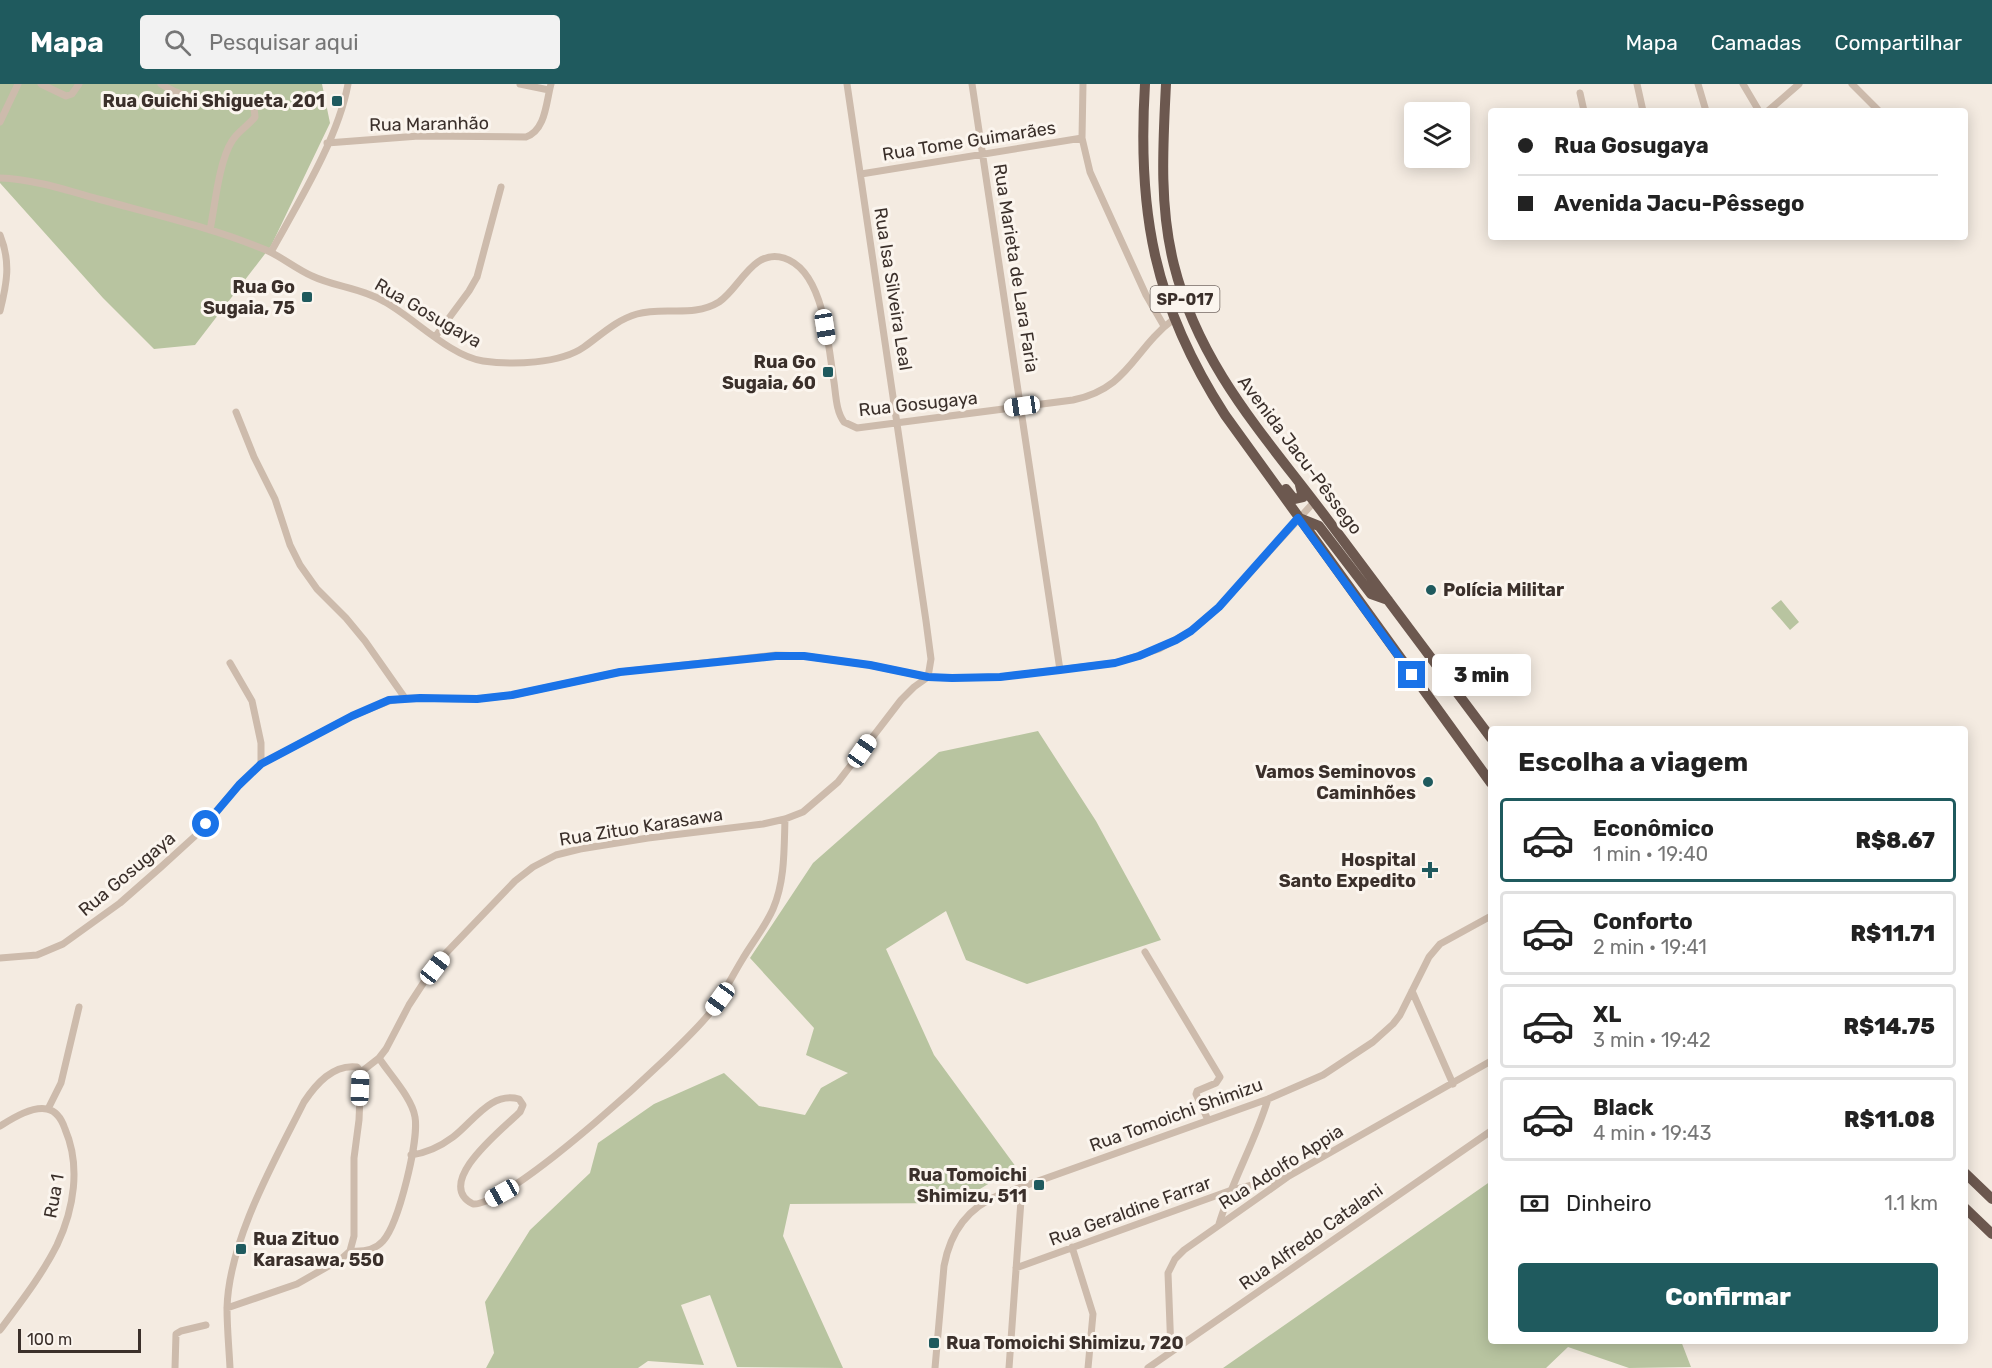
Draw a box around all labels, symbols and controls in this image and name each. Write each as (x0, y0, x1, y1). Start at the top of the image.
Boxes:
search box (140, 15, 560, 69)
text: Mapa (30, 26, 104, 59)
icon: search (161, 26, 194, 59)
text: Pesquisar aqui (209, 29, 359, 56)
text: Mapa (1625, 30, 1678, 55)
text: Camadas (1711, 30, 1801, 55)
text: Compartilhar (1834, 30, 1962, 55)
place label: Rua Guichi Shigueta, 201 (102, 90, 325, 112)
marker: Rua Guichi Shigueta, 201 (330, 94, 344, 108)
map controls (1404, 102, 1470, 168)
button: layers (1404, 102, 1470, 168)
street label: Rua Maranhão (369, 112, 489, 136)
street label: Rua Tome Guimarães (881, 116, 1057, 166)
text: Rua Gosugaya (1554, 132, 1709, 159)
street label: Rua Marieta de Lara Faria (989, 162, 1043, 374)
text: Avenida Jacu-Pêssego (1554, 190, 1804, 217)
street label: Rua Isa Silveira Leal (869, 206, 917, 372)
street label: Rua Gosugaya (371, 274, 485, 352)
place label: Rua Go Sugaia, 75 (203, 276, 295, 319)
road number: SP-017 (1150, 286, 1220, 312)
marker: Rua Go Sugaia, 75 (300, 290, 314, 304)
car (813, 308, 837, 346)
place label: Rua Go Sugaia, 60 (722, 351, 816, 394)
marker: Rua Go Sugaia, 60 (821, 365, 835, 379)
street label: Avenida Jacu-Pêssego (1233, 371, 1367, 539)
street label: Rua Gosugaya (857, 387, 979, 421)
car (1003, 395, 1041, 417)
place label: Polícia Militar (1443, 579, 1564, 601)
marker: Polícia Militar (1424, 583, 1438, 597)
callout: 3 min (1433, 654, 1532, 696)
route end (1398, 661, 1425, 688)
text: 3 min (1454, 663, 1509, 687)
car (844, 731, 880, 771)
text: Escolha a viagem (1518, 746, 1748, 778)
place label: Vamos Seminovos Caminhões (1255, 761, 1416, 804)
marker: Vamos Seminovos Caminhões (1421, 775, 1435, 789)
street label: Rua Zituo Karasawa (558, 803, 724, 851)
route start (192, 810, 219, 837)
icon: car (1521, 813, 1575, 867)
text: Econômico (1593, 815, 1714, 842)
street label: Rua Gosugaya (74, 827, 180, 921)
text: R$8.67 (1855, 827, 1935, 854)
text: 1 min · 19:40 (1593, 842, 1708, 866)
place label: Hospital Santo Expedito (1279, 849, 1416, 892)
marker: Hospital Santo Expedito (1421, 861, 1439, 879)
icon: car (1521, 906, 1575, 960)
text: Conforto (1593, 908, 1693, 935)
text: R$11.71 (1850, 920, 1935, 947)
text: 2 min · 19:41 (1593, 935, 1707, 959)
car (417, 948, 453, 988)
car (702, 979, 738, 1019)
icon: car (1521, 999, 1575, 1053)
text: XL (1593, 1001, 1621, 1028)
text: R$14.75 (1843, 1013, 1935, 1040)
text: 3 min · 19:42 (1593, 1028, 1711, 1052)
car (350, 1070, 370, 1106)
street label: Rua Tomoichi Shimizu (1086, 1073, 1266, 1157)
icon: car (1521, 1092, 1575, 1146)
text: Black (1593, 1094, 1654, 1121)
text: R$11.08 (1844, 1106, 1935, 1133)
street label: Rua Adolfo Appia (1215, 1120, 1347, 1214)
text: 4 min · 19:43 (1593, 1121, 1711, 1145)
place label: Rua Tomoichi Shimizu, 511 (908, 1164, 1027, 1207)
street label: Rua Geraldine Farrar (1046, 1171, 1214, 1251)
street label: Rua 1 (39, 1172, 69, 1220)
car (482, 1176, 522, 1210)
marker: Rua Tomoichi Shimizu, 511 (1032, 1178, 1046, 1192)
street label: Rua Alfredo Catalani (1235, 1179, 1387, 1295)
icon: cash (1518, 1187, 1551, 1220)
text: Dinheiro (1566, 1190, 1652, 1217)
text: 1.1 km (1884, 1191, 1938, 1215)
place label: Rua Zituo Karasawa, 550 (253, 1228, 384, 1271)
marker: Rua Zituo Karasawa, 550 (234, 1242, 248, 1256)
button: Confirmar (1518, 1263, 1938, 1332)
scale bar (18, 1326, 141, 1354)
text: 100 m (27, 1330, 72, 1349)
place label: Rua Tomoichi Shimizu, 720 (946, 1332, 1184, 1354)
marker: Rua Tomoichi Shimizu, 720 (927, 1336, 941, 1350)

